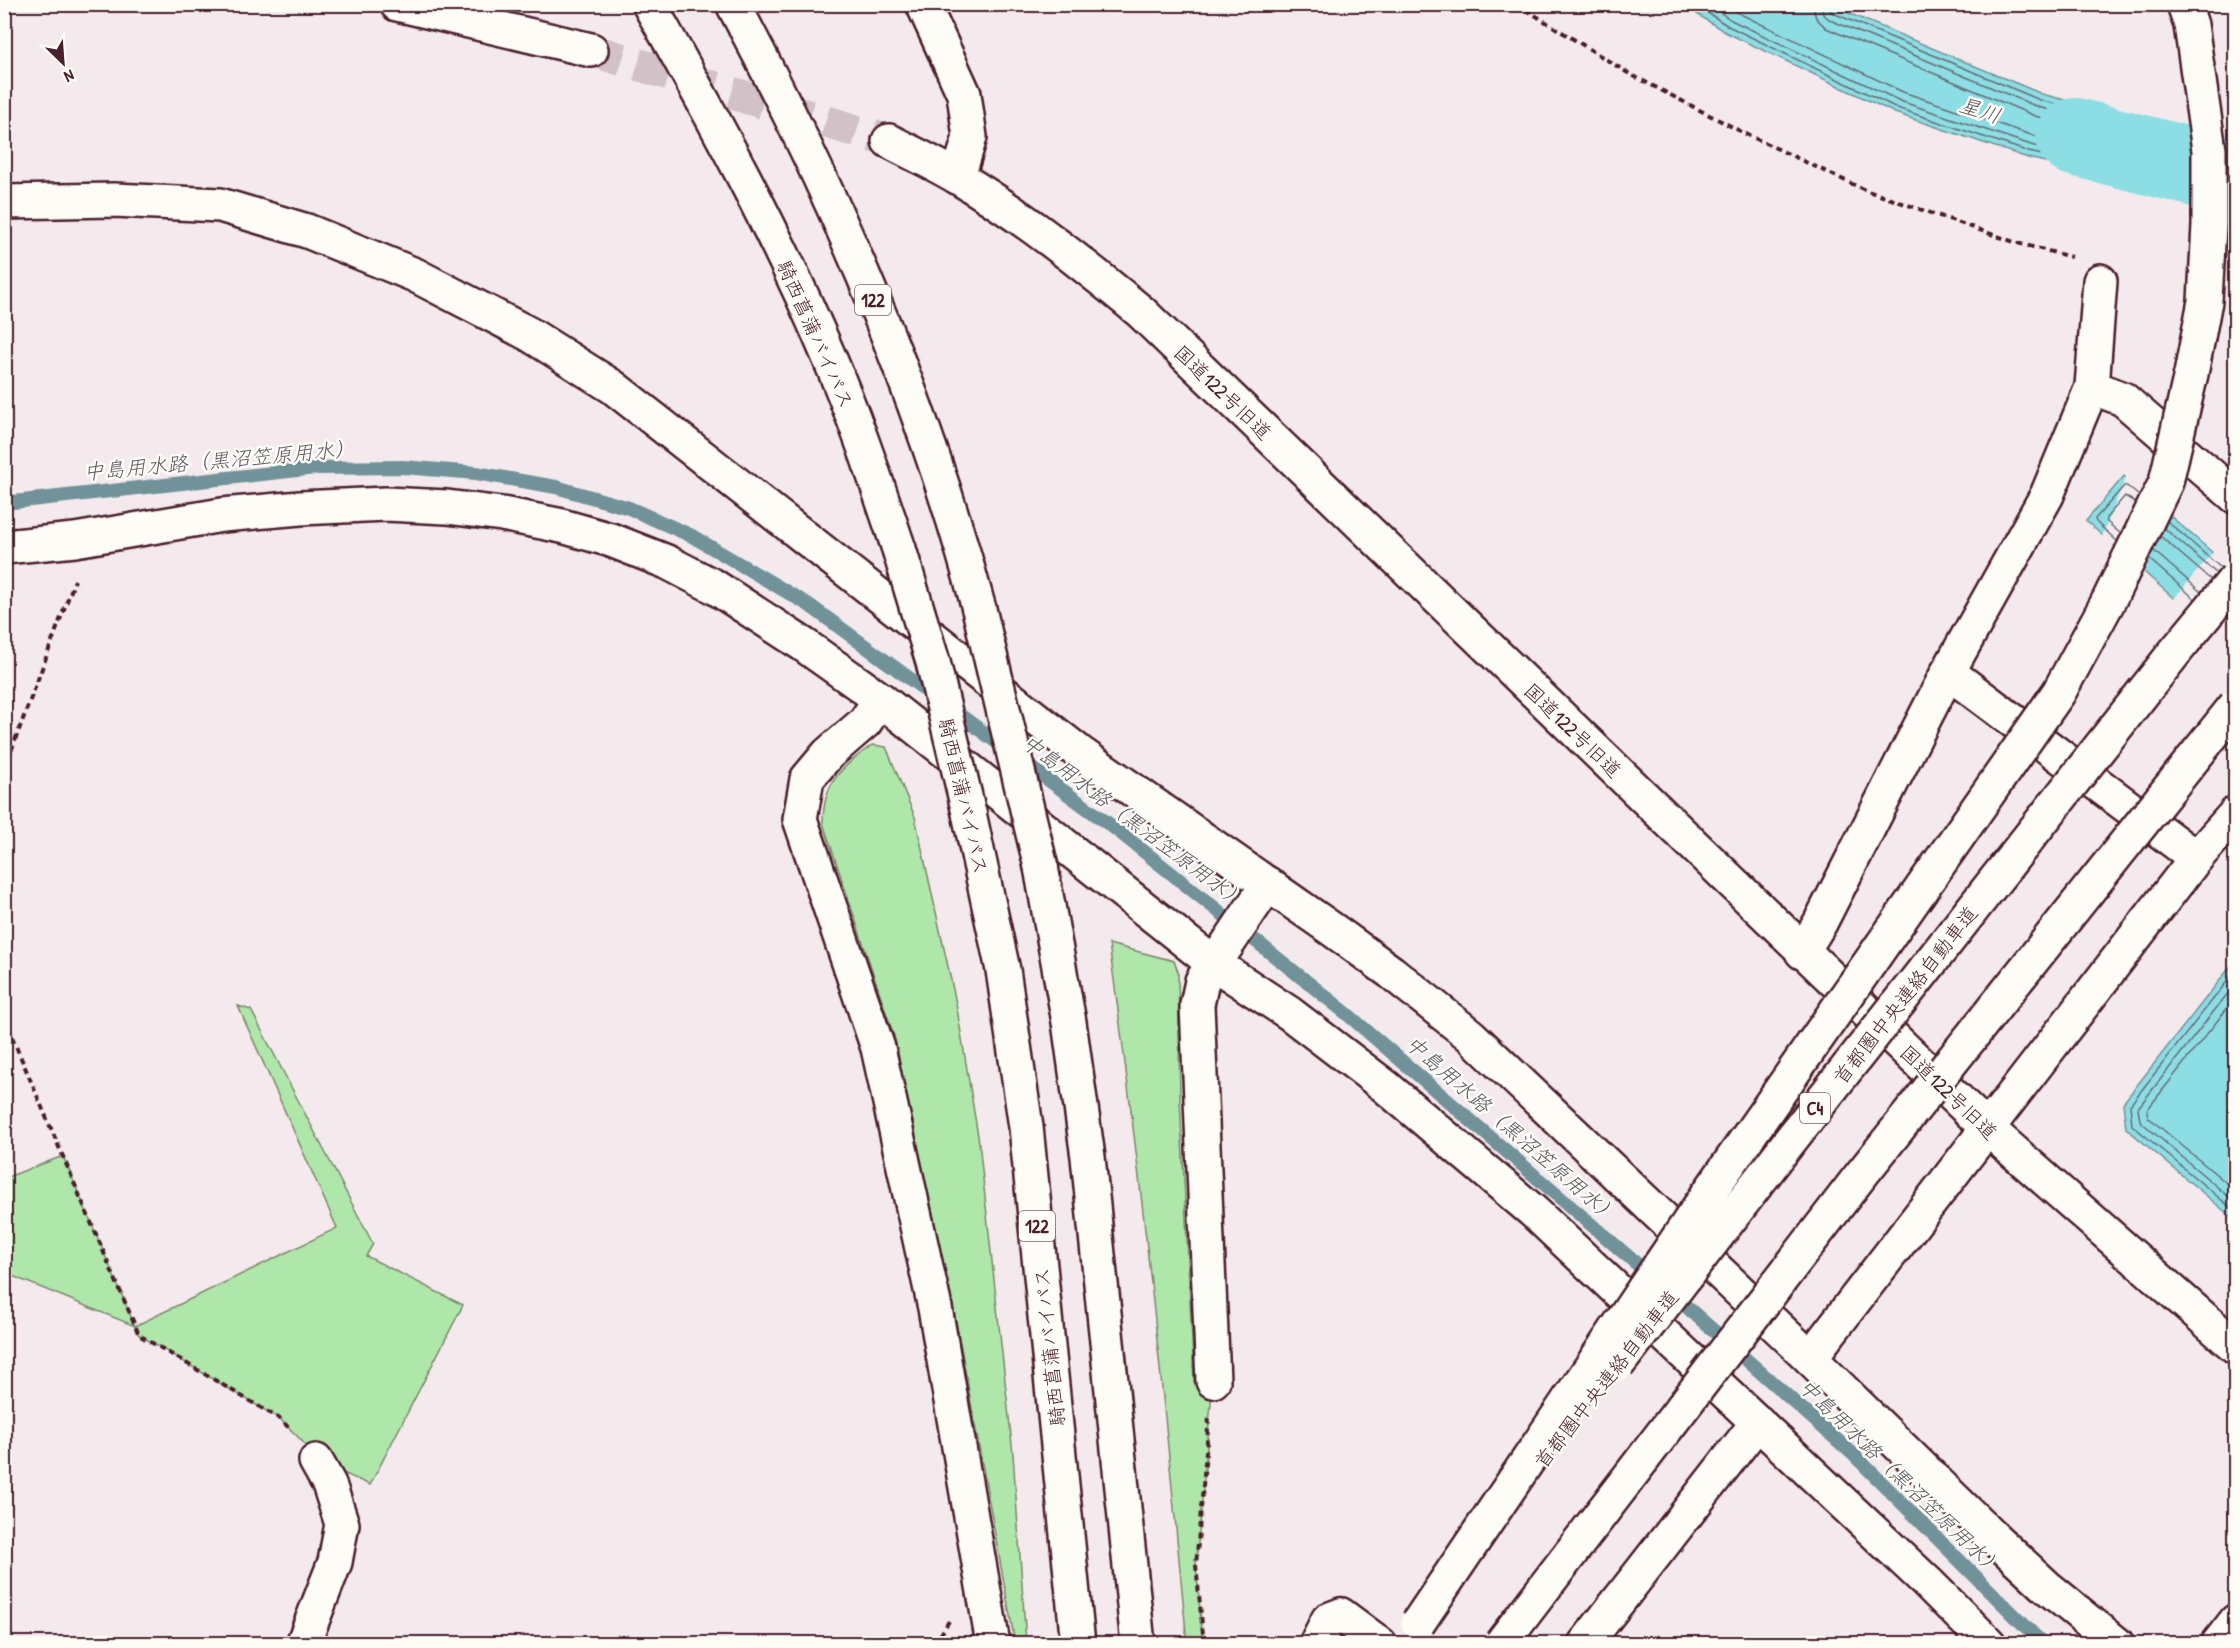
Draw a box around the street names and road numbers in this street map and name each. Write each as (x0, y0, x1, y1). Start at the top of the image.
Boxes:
street label: 騎西菖蒲バイパス (771, 256, 861, 412)
road number: 122 (855, 285, 891, 315)
street label: 国道122号旧道 (1168, 339, 1278, 445)
street label: 国道122号旧道 (1518, 677, 1628, 783)
street label: 騎西菖蒲バイパス (933, 715, 995, 877)
street label: 首都圏中央連絡自動車道 (1827, 900, 1983, 1090)
street label: 国道122号旧道 (1894, 1039, 2004, 1145)
road number: C4 (1800, 1093, 1830, 1123)
road number: 122 (1019, 1211, 1055, 1241)
street label: 騎西菖蒲バイパス (1027, 1266, 1071, 1428)
street label: 首都圏中央連絡自動車道 (1528, 1284, 1684, 1474)

